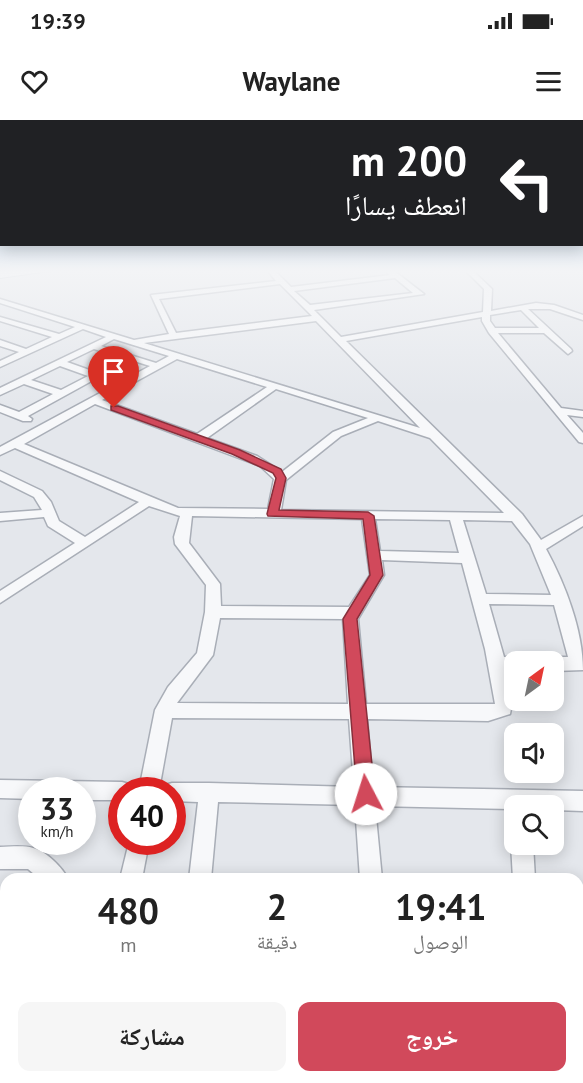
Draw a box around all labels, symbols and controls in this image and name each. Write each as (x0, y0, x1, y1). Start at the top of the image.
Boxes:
text: 19:39 (30, 7, 86, 35)
text: Waylane (242, 64, 341, 98)
icon: heart (18, 65, 51, 98)
icon: menu (532, 65, 565, 98)
text: 200 m (351, 133, 467, 188)
icon: left (488, 144, 566, 222)
text: انعطف يسارًا (345, 188, 467, 222)
pin (88, 346, 139, 408)
icon: arrive (97, 355, 130, 388)
north arrow (504, 651, 564, 711)
map controls (504, 651, 564, 855)
button: sound (504, 723, 564, 783)
position arrow (334, 762, 398, 826)
speed limit sign: 40 (108, 777, 186, 855)
text: 33 (40, 789, 74, 828)
button: search (504, 795, 564, 855)
text: km/h (41, 822, 73, 841)
text: 2 (267, 883, 287, 930)
text: 19:41 (395, 883, 486, 930)
text: 480 (98, 887, 159, 934)
text: دقيقة (257, 929, 297, 955)
text: الوصول (413, 929, 468, 955)
text: m (120, 932, 136, 958)
button: مشاركة (18, 1002, 286, 1071)
button: خروج (298, 1002, 566, 1071)

